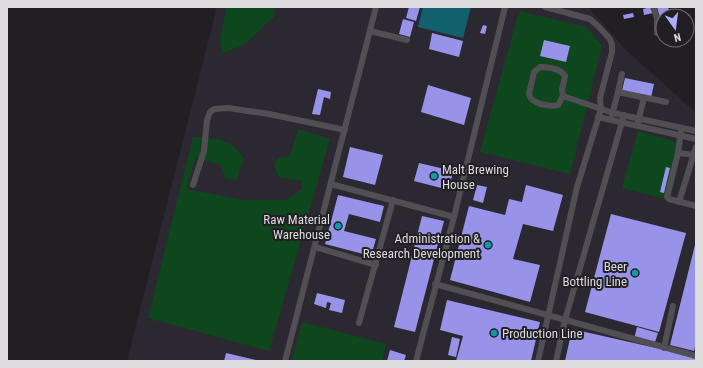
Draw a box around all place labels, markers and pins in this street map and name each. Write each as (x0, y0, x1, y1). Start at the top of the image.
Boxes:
place label: Malt Brewing House (442, 162, 509, 192)
marker: Malt Brewing House (429, 171, 439, 181)
place label: Raw Material Warehouse (263, 212, 330, 242)
marker: Raw Material Warehouse (333, 221, 343, 231)
place label: Administration & Research Development (363, 231, 480, 261)
marker: Administration & Research Development (483, 240, 493, 250)
place label: Beer Bottling Line (562, 259, 627, 289)
marker: Beer Bottling Line (630, 268, 640, 278)
place label: Production Line (502, 326, 583, 341)
marker: Production Line (489, 328, 499, 338)

